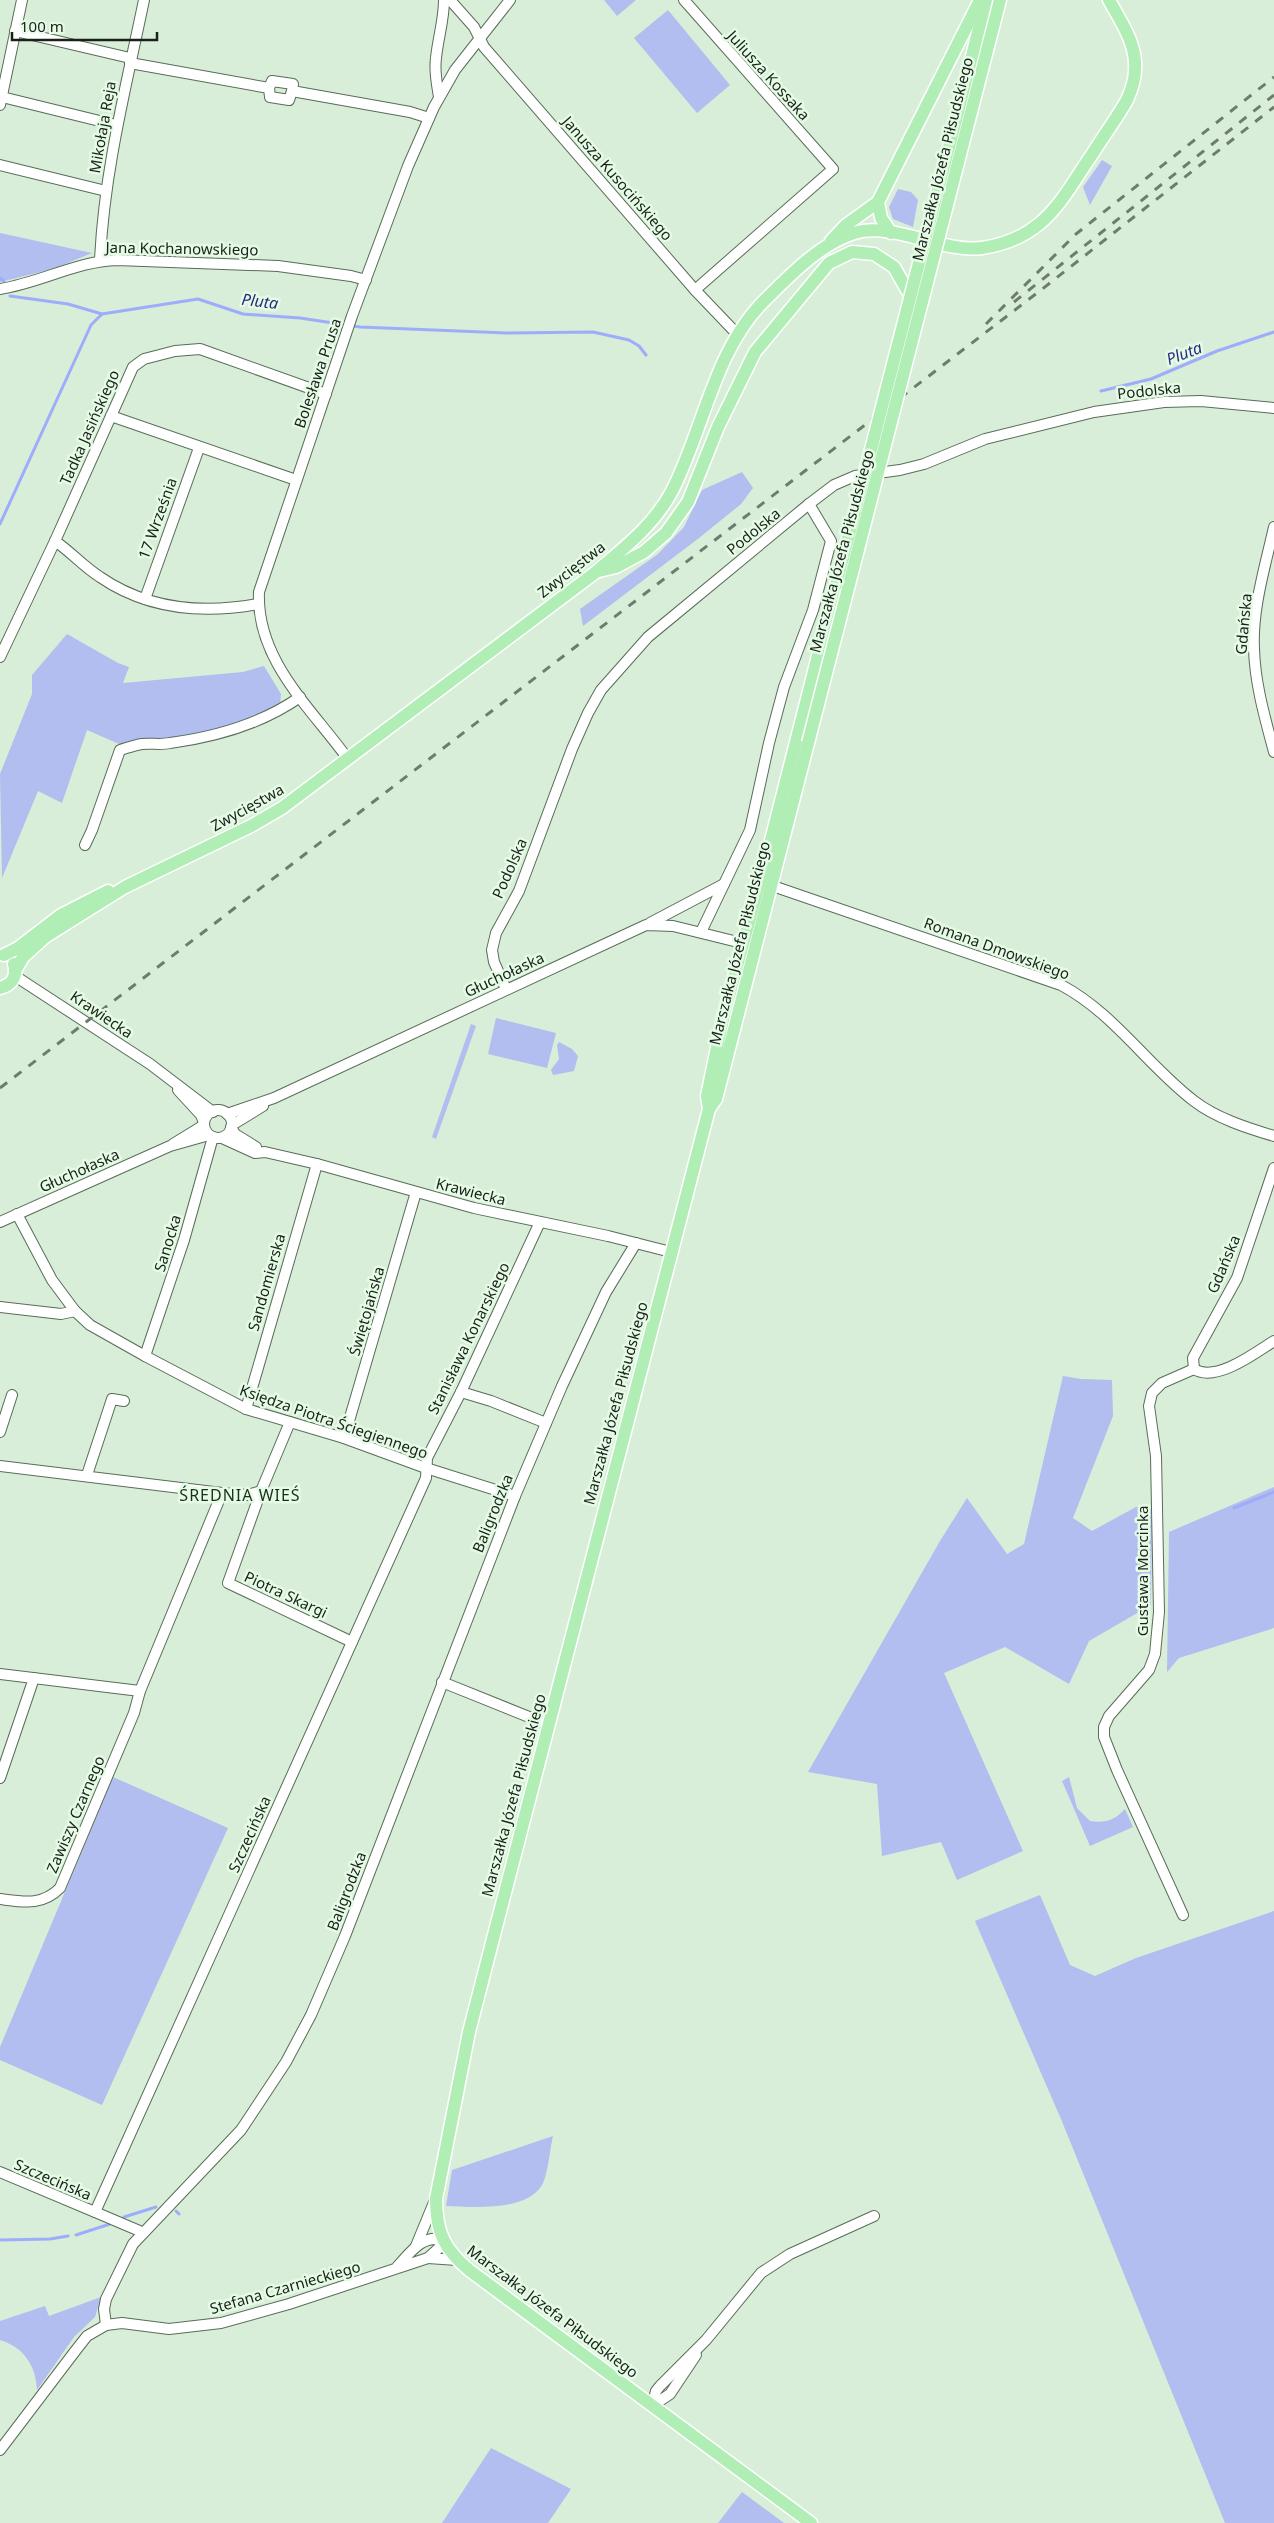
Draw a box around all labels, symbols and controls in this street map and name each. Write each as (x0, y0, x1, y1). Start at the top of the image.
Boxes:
scale bar (12, 10, 158, 42)
text: 100 m (20, 16, 64, 36)
street label: Juliusza Kossaka (722, 24, 815, 124)
street label: Marszałka Józefa Piłsudskiego (907, 55, 977, 263)
street label: Mikołaja Reja (84, 79, 120, 175)
street label: Janusza Kusocińskiego (557, 110, 678, 244)
street label: Jana Kochanowskiego (103, 237, 259, 259)
water label: Pluta (240, 288, 280, 314)
street label: Bolesława Prusa (289, 315, 345, 431)
water label: Pluta (1163, 336, 1205, 370)
street label: Tadka Jasińskiego (55, 366, 123, 488)
street label: Podolska (1116, 377, 1182, 403)
street label: Marszałka Józefa Piłsudskiego (804, 447, 878, 655)
street label: 17 Września (133, 474, 181, 562)
street label: Podolska (722, 503, 784, 559)
street label: Zwycięstwa (533, 536, 609, 602)
street label: Gdańska (1230, 593, 1256, 655)
street label: Zwycięstwa (207, 779, 287, 835)
street label: Podolska (487, 835, 531, 901)
street label: Marszałka Józefa Piłsudskiego (704, 839, 774, 1047)
street label: Romana Dmowskiego (921, 912, 1073, 984)
street label: Głuchołaska (461, 947, 547, 1001)
street label: Krawiecka (67, 986, 137, 1042)
street label: Głuchołaska (36, 1143, 122, 1197)
street label: Krawiecka (434, 1173, 508, 1209)
street label: Sanocka (149, 1212, 185, 1274)
street label: Sandomierska (243, 1231, 289, 1333)
street label: Gdańska (1202, 1232, 1244, 1296)
street label: Stanisława Konarskiego (422, 1259, 514, 1417)
street label: Świętojańska (344, 1264, 388, 1358)
street label: Marszałka Józefa Piłsudskiego (578, 1299, 652, 1507)
street label: Księdza Piotra Ściegiennego (237, 1379, 431, 1463)
street label: Baligrodzka (467, 1471, 517, 1555)
district label: ŚREDNIA WIEŚ (179, 1484, 301, 1506)
street label: Gustawa Morcinka (1132, 1506, 1152, 1636)
street label: Piotra Skargi (241, 1566, 331, 1622)
street label: Marszałka Józefa Piłsudskiego (476, 1691, 550, 1899)
street label: Zawiszy Czarnego (41, 1752, 109, 1876)
street label: Szczecińska (223, 1792, 275, 1876)
street label: Baligrodzka (322, 1849, 370, 1933)
street label: Szczecińska (11, 2154, 95, 2204)
street label: Marszałka Józefa Piłsudskiego (463, 2240, 643, 2382)
street label: Stefana Czarnieckiego (207, 2256, 363, 2318)

